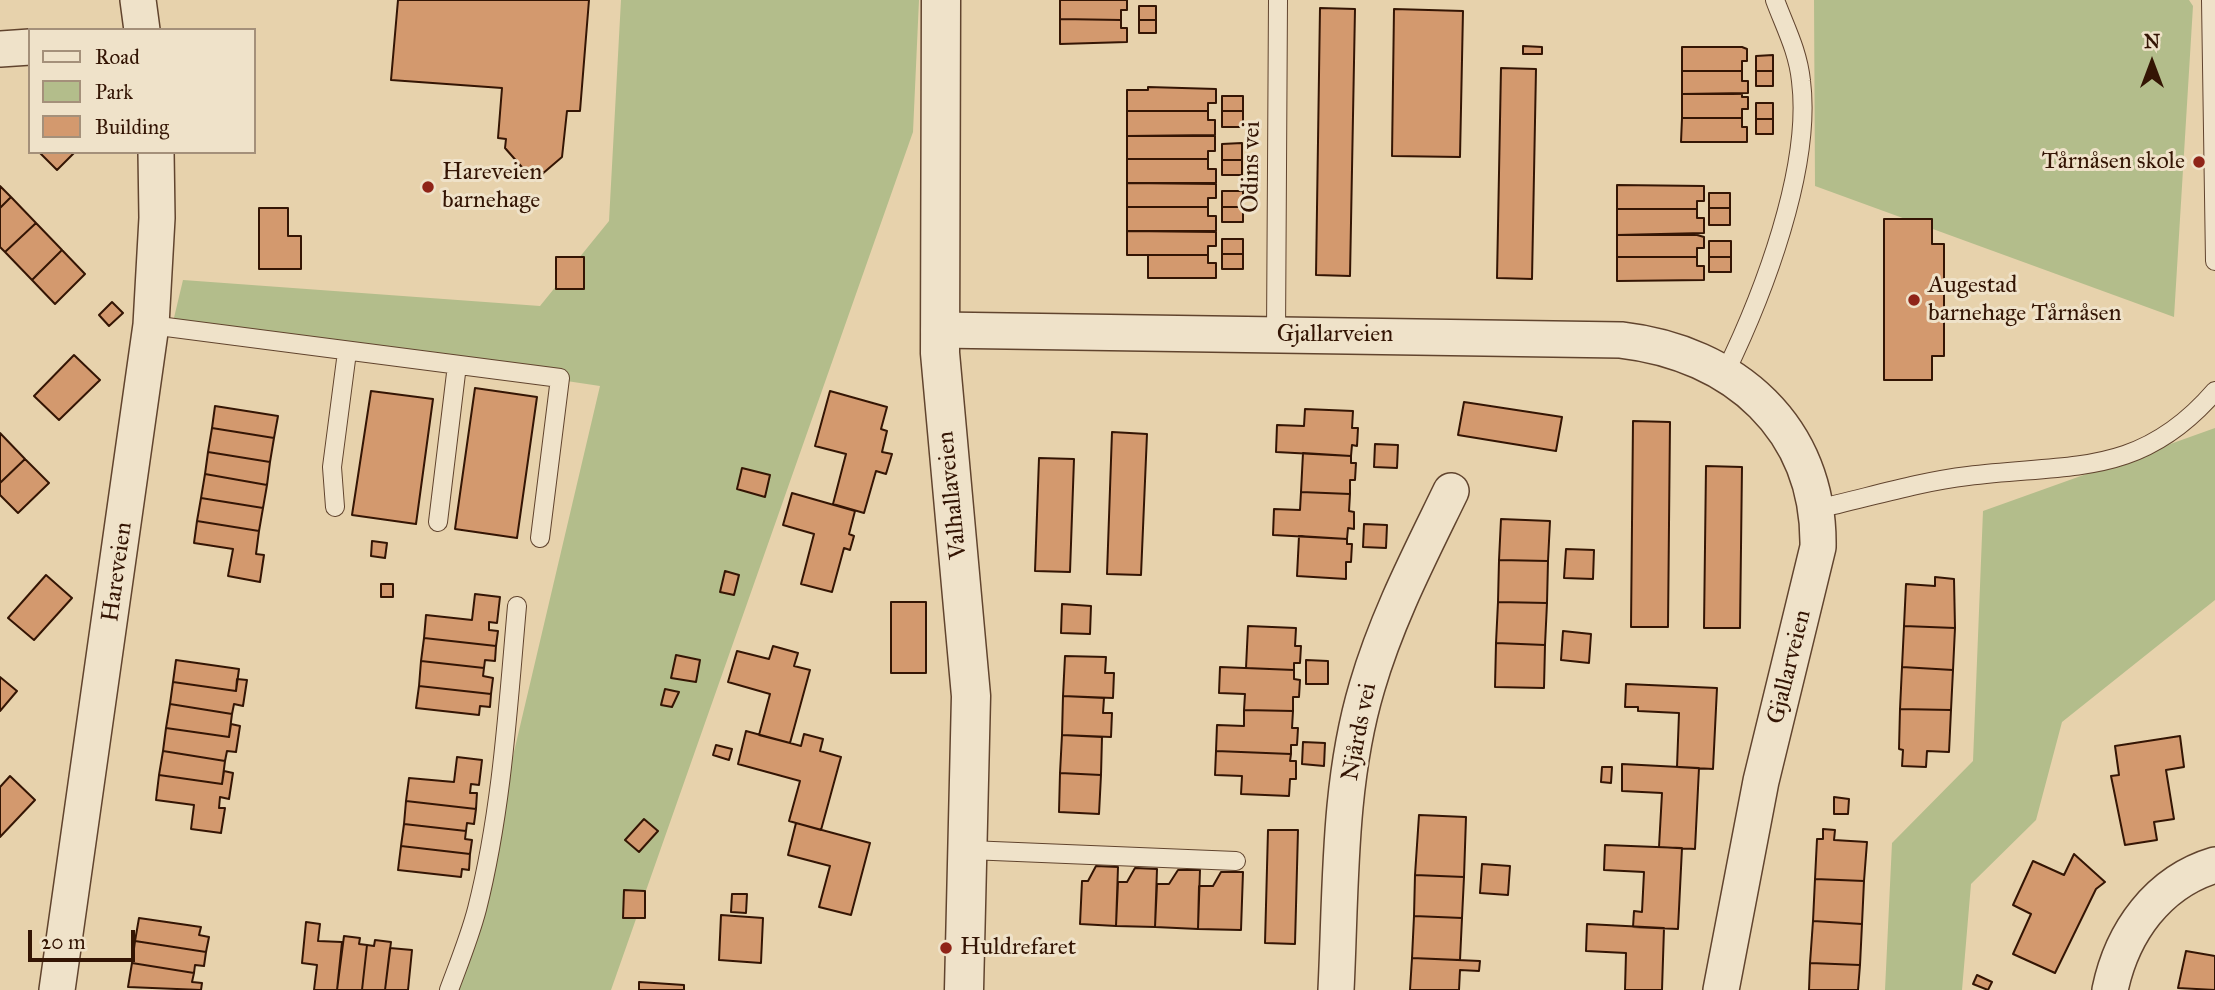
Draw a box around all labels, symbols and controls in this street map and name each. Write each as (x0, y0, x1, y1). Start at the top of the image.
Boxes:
legend (28, 28, 256, 154)
north arrow (2117, 28, 2187, 98)
text: N (2144, 30, 2160, 53)
text: Road (95, 44, 140, 70)
text: Park (95, 79, 133, 105)
text: Building (95, 114, 169, 140)
street label: Odins vei (1237, 121, 1267, 213)
place label: Tårnåsen skole (2042, 148, 2185, 176)
marker: Tårnåsen skole (2191, 154, 2207, 170)
place label: Hareveien barnehage (442, 159, 542, 215)
marker: Hareveien barnehage (420, 179, 436, 195)
place label: Augestad barnehage Tårnåsen (1928, 272, 2121, 328)
marker: Augestad barnehage Tårnåsen (1906, 292, 1922, 308)
street label: Gjallarveien (1277, 321, 1393, 349)
street label: Valhallaveien (932, 430, 974, 560)
street label: Hareveien (97, 520, 139, 624)
street label: Gjallarveien (1762, 607, 1818, 727)
street label: Njårds vei (1336, 681, 1384, 783)
scale bar (32, 916, 138, 960)
text: 20 m (41, 929, 86, 955)
place label: Huldrefaret (960, 934, 1076, 962)
marker: Huldrefaret (938, 940, 954, 956)

